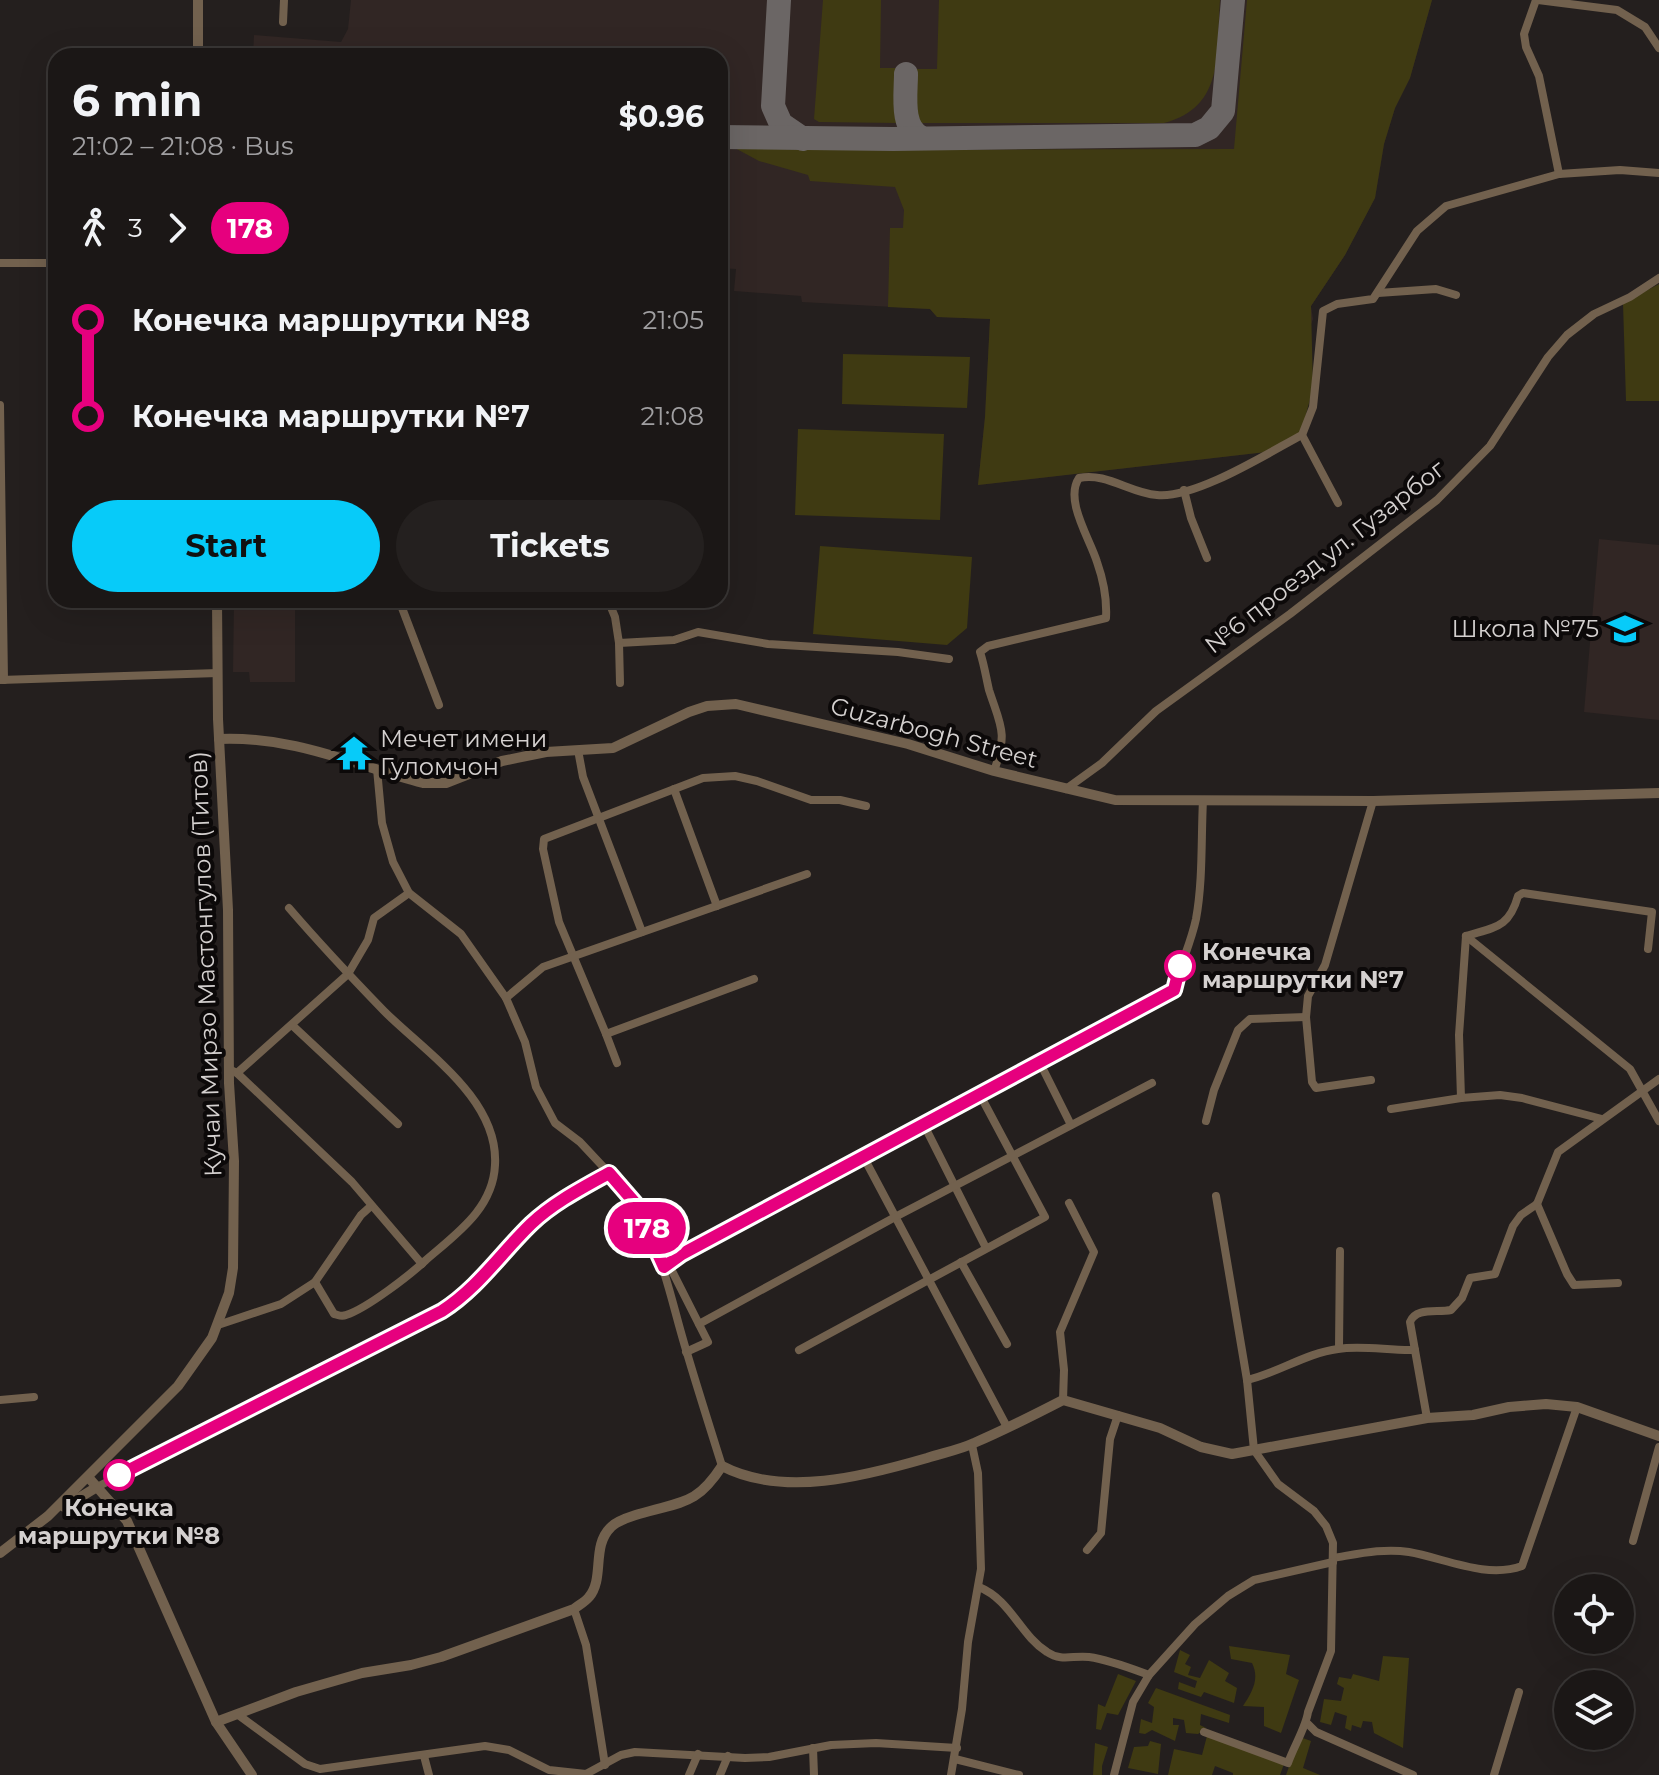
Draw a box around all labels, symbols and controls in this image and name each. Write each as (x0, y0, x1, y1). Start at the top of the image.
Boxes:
text: 6 min (72, 73, 202, 127)
text: $0.96 (619, 98, 704, 135)
text: 21:02 – 21:08 · Bus (72, 130, 294, 162)
icon: walk (72, 206, 116, 250)
icon: forward (155, 206, 199, 250)
text: 178 (227, 211, 273, 245)
text: 3 (128, 212, 143, 244)
text: Конечка маршрутки №8 (132, 302, 530, 339)
text: 21:05 (642, 304, 704, 336)
text: Конечка маршрутки №7 (132, 398, 530, 435)
text: 21:08 (641, 400, 704, 432)
street label: №6 проезд ул. Гузарбог (1199, 453, 1451, 659)
button: Start (72, 500, 380, 592)
button: Tickets (396, 500, 704, 592)
school or university icon: Школа №75 (1606, 610, 1644, 648)
place label: Школа №75 (1452, 614, 1599, 643)
street label: Guzarbogh Street (827, 691, 1041, 774)
place label: Мечет имени Гуломчон (380, 724, 547, 781)
temple icon: Мечет имени Гуломчон (335, 734, 373, 772)
street label: Кучаи Мирзо Мастонгулов (Титов) (184, 751, 227, 1177)
place label: Конечка маршрутки №7 (1202, 937, 1404, 994)
marker: Конечка маршрутки №7 (1165, 951, 1195, 981)
line badge: 178 (601, 1202, 693, 1254)
text: 178 (624, 1211, 670, 1245)
marker: Конечка маршрутки №8 (104, 1460, 134, 1490)
place label: Конечка маршрутки №8 (18, 1493, 220, 1550)
map controls (1554, 1574, 1634, 1750)
button: locate (1554, 1574, 1634, 1654)
button: layers (1554, 1670, 1634, 1750)

